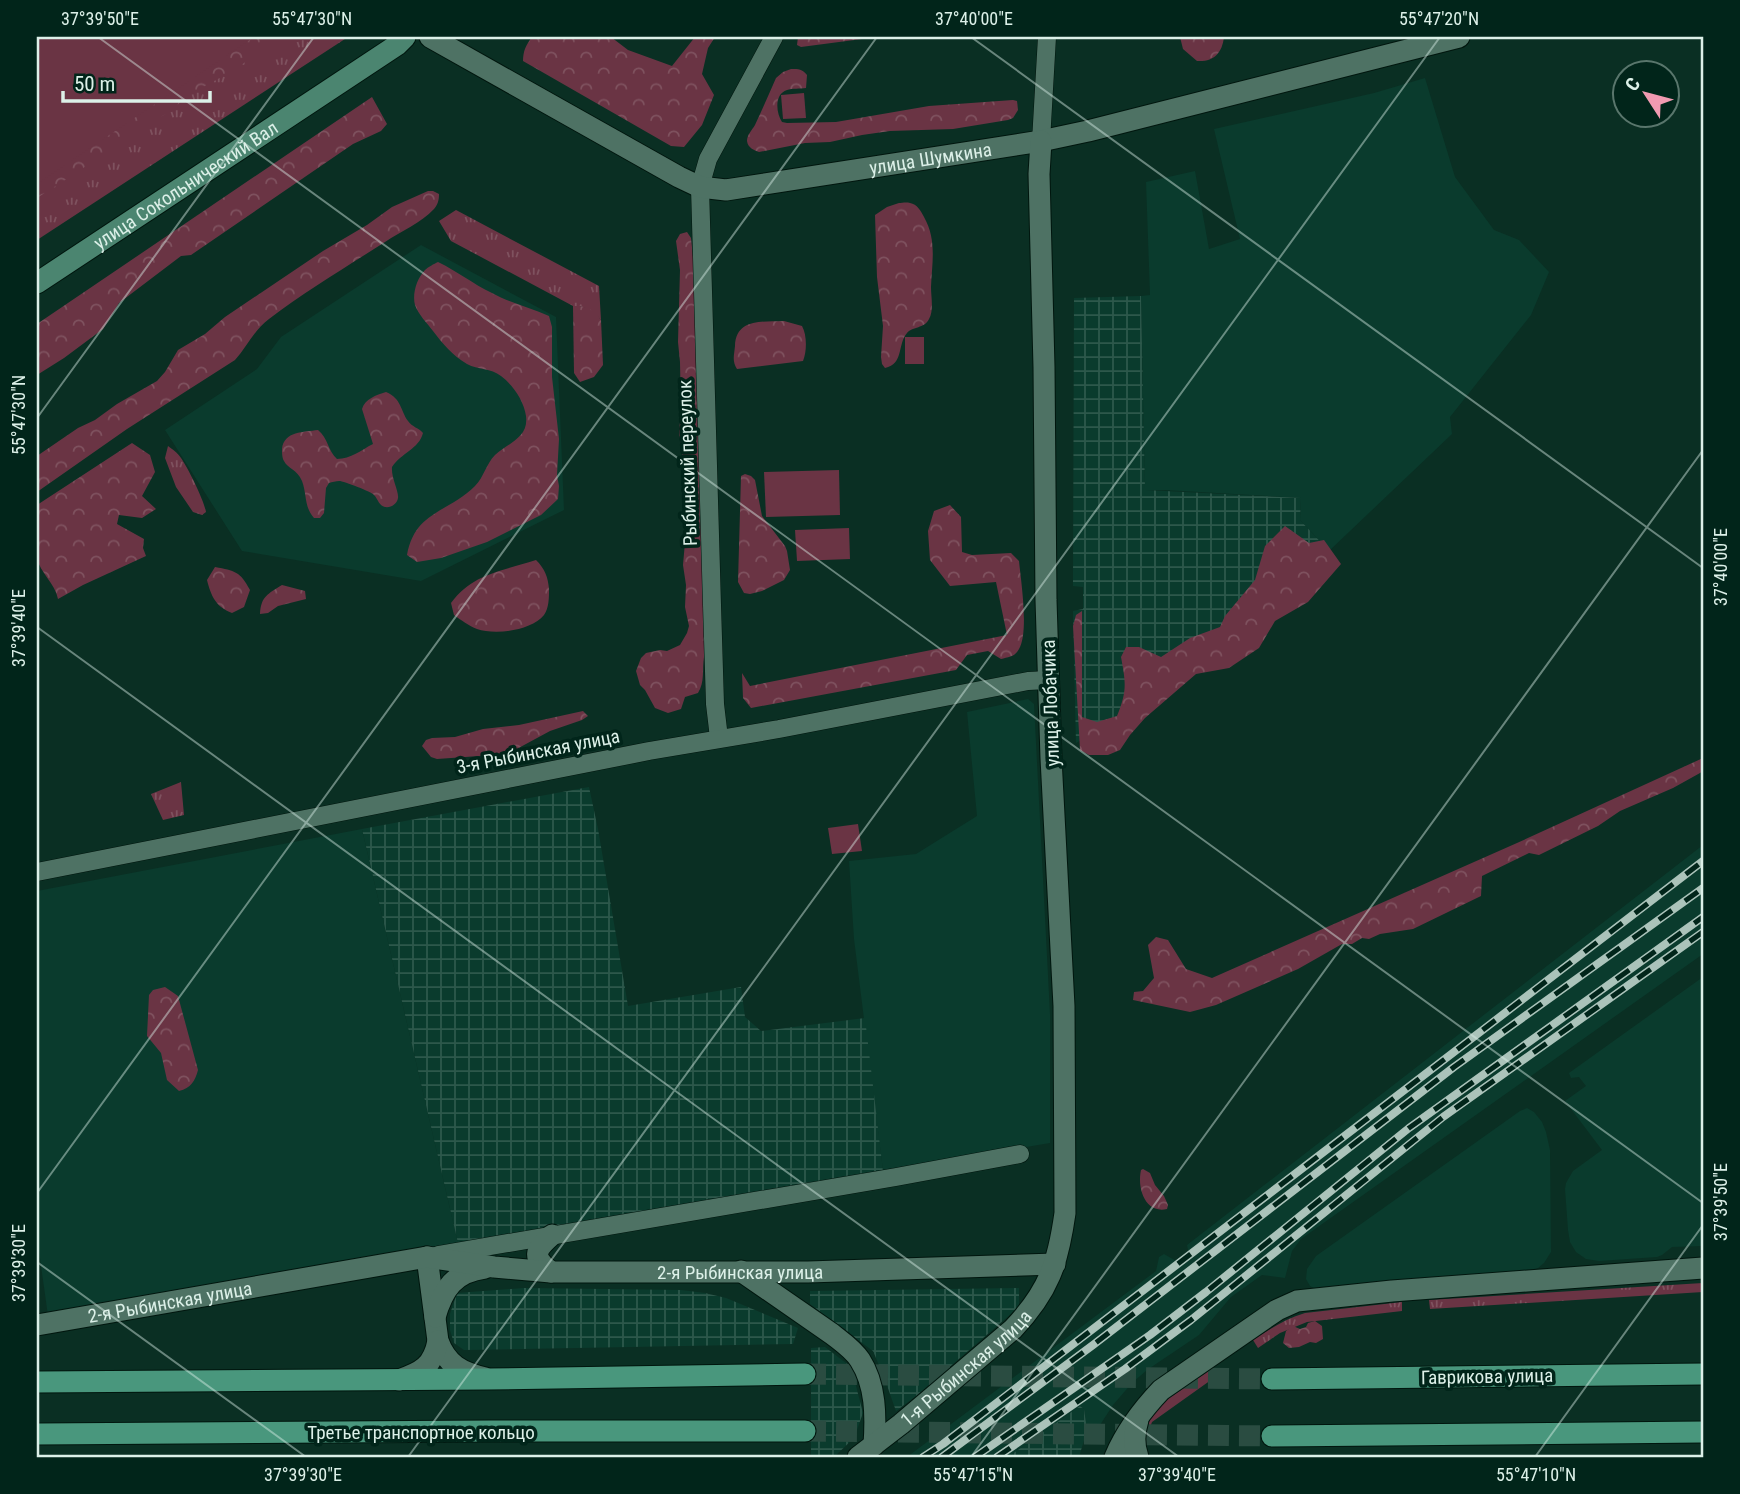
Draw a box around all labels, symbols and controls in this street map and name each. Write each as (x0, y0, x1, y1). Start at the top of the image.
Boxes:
text: 37°39'50"E (61, 8, 139, 29)
text: 55°47'30"N (272, 8, 352, 29)
text: 37°40'00"E (935, 8, 1013, 29)
text: 55°47'20"N (1399, 8, 1479, 29)
scale bar (63, 60, 210, 104)
north arrow (1610, 60, 1680, 130)
text: 50 m (74, 72, 115, 96)
text: С (1620, 73, 1645, 95)
street label: улица Сокольнический Вал (89, 116, 282, 254)
street label: улица Шумкина (868, 138, 993, 180)
text: 55°47'30"N (8, 375, 29, 455)
street label: Рыбинский переулок (673, 380, 702, 546)
text: 37°40'00"E (1710, 528, 1731, 606)
text: 37°39'40"E (8, 589, 29, 667)
street label: улица Лобачика (1037, 639, 1064, 767)
street label: 3-я Рыбинская улица (454, 724, 622, 779)
text: 37°39'50"E (1710, 1163, 1731, 1241)
text: 37°39'30"E (8, 1224, 29, 1302)
street label: 2-я Рыбинская улица (657, 1261, 824, 1284)
street label: 2-я Рыбинская улица (86, 1277, 254, 1328)
street label: 1-я Рыбинская улица (896, 1305, 1037, 1431)
street label: Гаврикова улица (1421, 1364, 1553, 1389)
street label: Третье транспортное кольцо (307, 1421, 535, 1444)
text: 37°39'30"E (264, 1464, 342, 1485)
text: 55°47'15"N (933, 1464, 1013, 1485)
text: 37°39'40"E (1138, 1464, 1216, 1485)
text: 55°47'10"N (1496, 1464, 1576, 1485)

